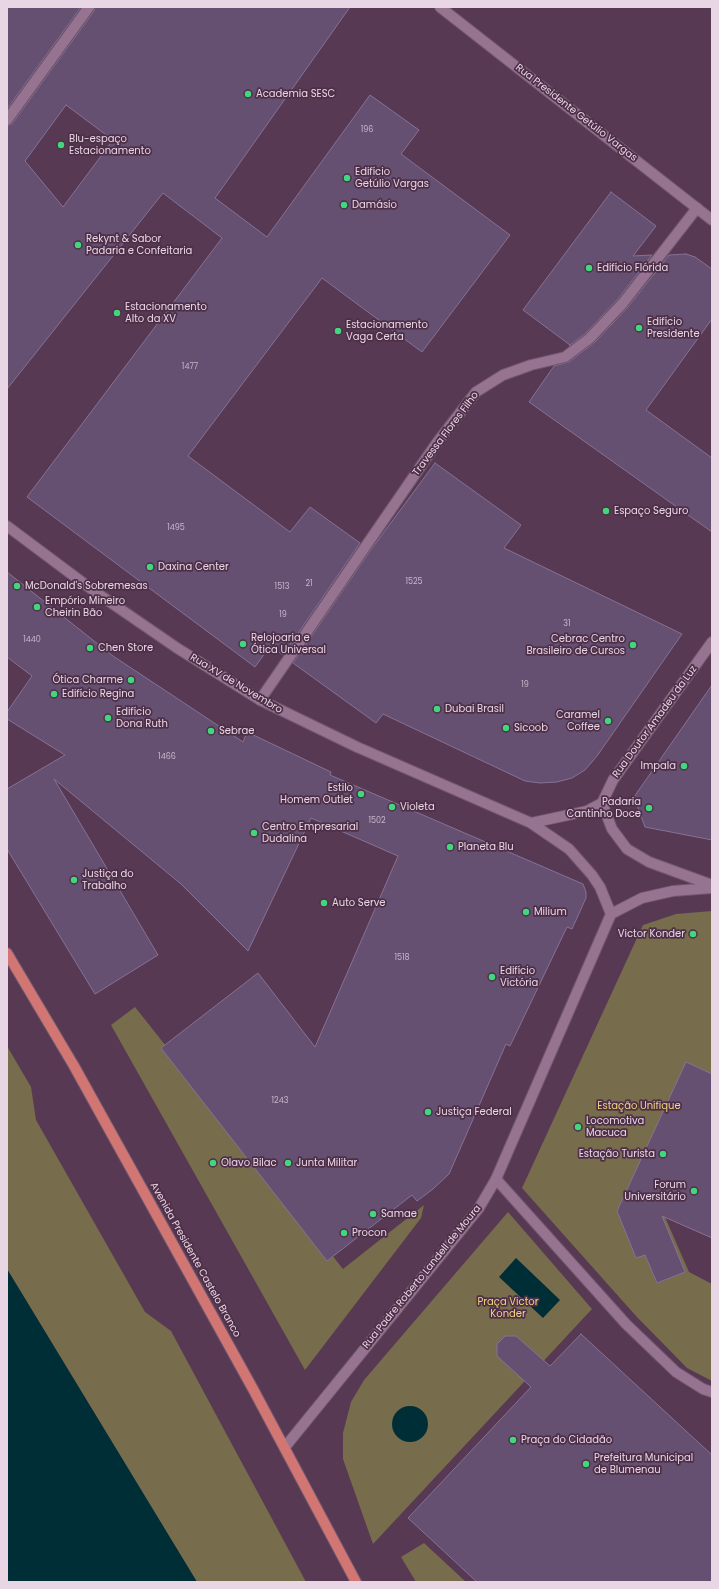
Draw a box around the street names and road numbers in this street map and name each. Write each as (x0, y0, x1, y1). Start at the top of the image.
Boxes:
street label: Rua Presidente Getúlio Vargas (513, 62, 639, 164)
street label: Travessa Flores Filho (410, 390, 482, 478)
street label: Rua XV de Novembro (188, 652, 284, 716)
street label: Rua Doutor Amadeu da Luz (610, 664, 700, 780)
street label: Avenida Presidente Castelo Branco (147, 1180, 243, 1340)
street label: Rua Padre Roberto Landell de Moura (360, 1203, 484, 1351)

